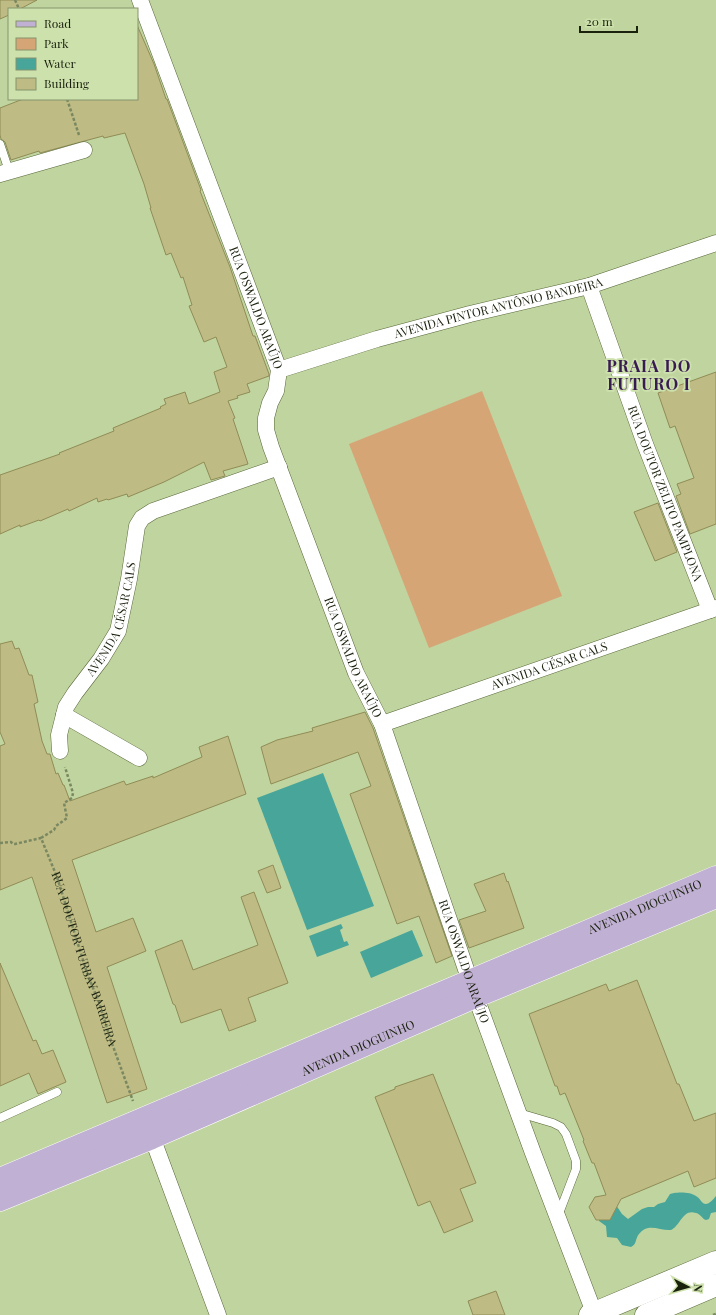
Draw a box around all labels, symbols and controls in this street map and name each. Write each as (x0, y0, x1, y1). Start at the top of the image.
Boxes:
legend (8, 8, 138, 100)
scale bar (580, 8, 637, 34)
text: 20 m (586, 13, 613, 29)
text: Road (44, 15, 71, 31)
text: Park (44, 35, 69, 51)
text: Water (43, 55, 77, 71)
text: Building (44, 75, 90, 91)
street label: RUA OSWALDO ARAÚJO (226, 244, 287, 371)
street label: AVENIDA PINTOR ANTÔNIO BANDEIRA (391, 273, 605, 341)
district label: PRAIA DO FUTURO I (606, 355, 692, 394)
street label: RUA DOUTOR ZELITO PAMPLONA (625, 403, 707, 584)
street label: AVENIDA CÉSAR CALS (81, 561, 138, 680)
street label: RUA OSWALDO ARAÚJO (321, 594, 386, 720)
street label: AVENIDA CÉSAR CALS (487, 637, 609, 693)
street label: RUA DOUTOR TURBAY BARREIRA (49, 869, 121, 1048)
street label: AVENIDA DIOGUINHO (584, 875, 704, 937)
street label: RUA OSWALDO ARAÚJO (436, 897, 494, 1025)
street label: AVENIDA DIOGUINHO (298, 1015, 417, 1079)
north arrow (668, 1267, 708, 1307)
text: N (691, 1283, 706, 1293)

